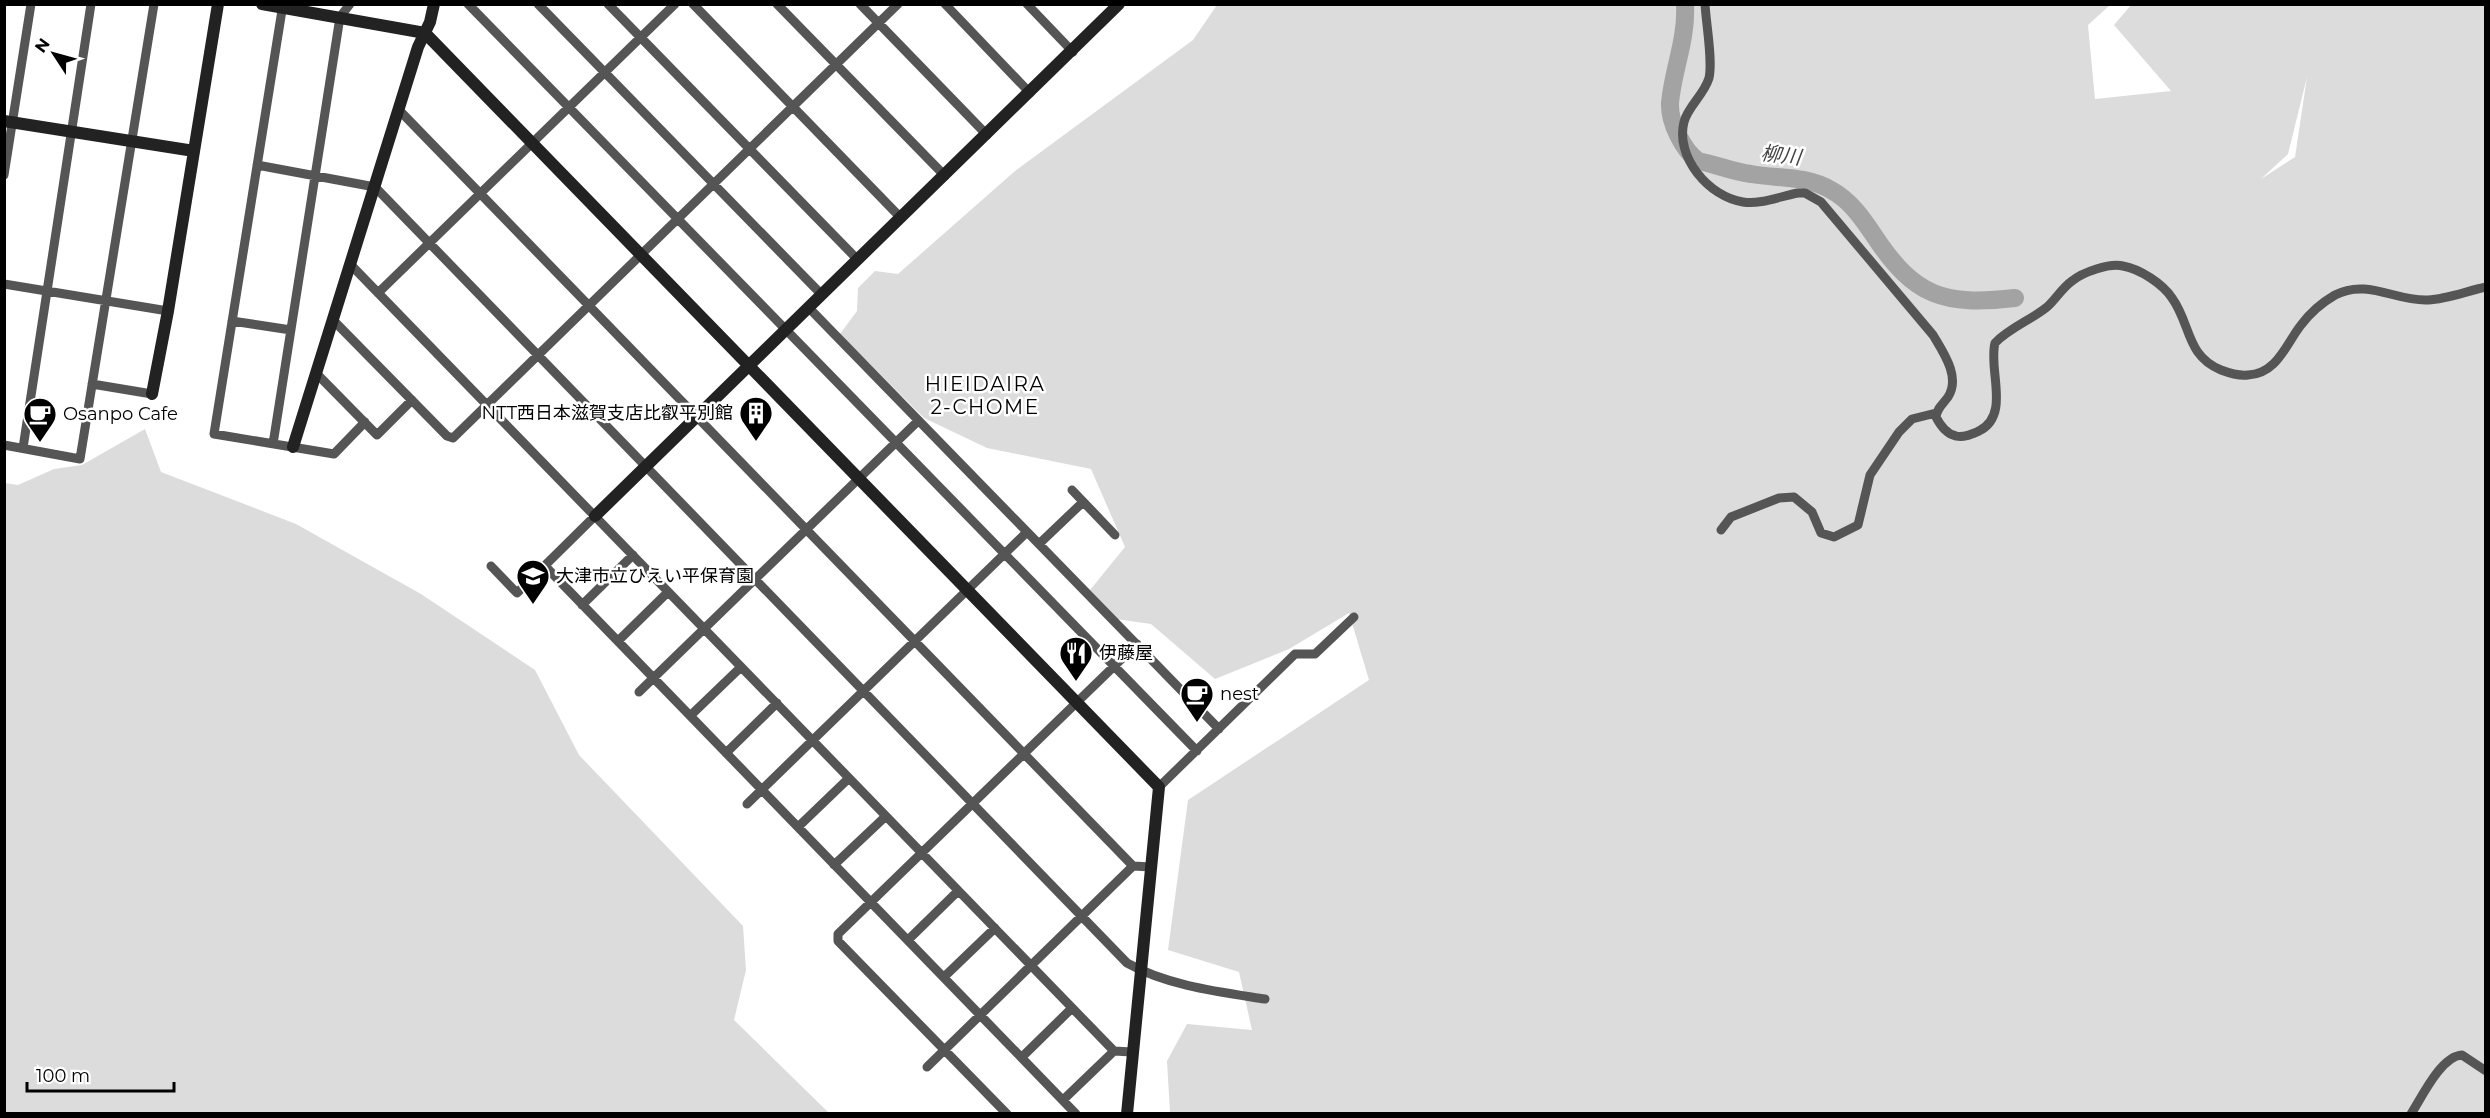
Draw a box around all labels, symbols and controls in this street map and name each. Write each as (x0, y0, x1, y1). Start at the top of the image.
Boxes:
north arrow (24, 24, 84, 84)
text: N (31, 35, 54, 56)
water label: 柳川 (1760, 141, 1804, 170)
district label: HIEIDAIRA 2-CHOME (925, 372, 1045, 419)
building icon: NTT西日本滋賀支店比叡平別館 (738, 395, 774, 442)
cafe icon: Osanpo Cafe (22, 396, 58, 443)
place label: NTT西日本滋賀支店比叡平別館 (482, 402, 733, 424)
place label: Osanpo Cafe (63, 403, 178, 425)
school or university icon: 大津市立ひえい平保育園 (515, 558, 551, 605)
place label: 大津市立ひえい平保育園 (556, 565, 754, 587)
restaurant icon: 伊藤屋 (1058, 635, 1094, 682)
place label: 伊藤屋 (1099, 642, 1153, 664)
cafe icon: nest (1179, 676, 1215, 723)
place label: nest (1220, 683, 1259, 705)
scale bar (27, 1055, 174, 1093)
text: 100 m (36, 1065, 90, 1087)

